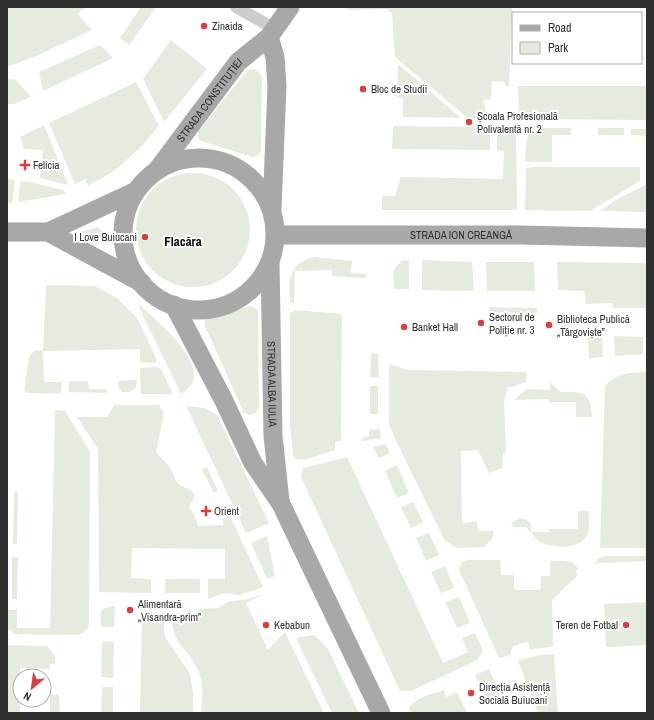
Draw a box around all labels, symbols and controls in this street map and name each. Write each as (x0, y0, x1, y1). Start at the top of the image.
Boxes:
legend (512, 12, 642, 64)
place label: Zinaida (212, 19, 243, 33)
text: Road (548, 20, 572, 36)
marker: Zinaida (199, 21, 209, 31)
text: Park (548, 40, 568, 56)
street label: STRADA CONSTITUȚIEI (174, 55, 245, 145)
place label: Bloc de Studii (371, 82, 427, 96)
marker: Bloc de Studii (358, 84, 368, 94)
place label: Școala Profesională Polivalentă nr. 2 (477, 109, 558, 136)
marker: Școala Profesională Polivalentă nr. 2 (464, 117, 474, 127)
place label: Felicia (33, 158, 60, 172)
marker: Felicia (20, 160, 30, 170)
street label: STRADA ION CREANGĂ (410, 228, 513, 242)
place label: I Love Buiucani (74, 230, 137, 244)
marker: I Love Buiucani (140, 232, 150, 242)
district label: Flacăra (164, 233, 202, 250)
place label: Sectorul de Poliție nr. 3 (489, 310, 535, 337)
place label: Biblioteca Publică „Târgoviște” (557, 312, 630, 339)
marker: Sectorul de Poliție nr. 3 (476, 318, 486, 328)
place label: Banket Hall (412, 320, 458, 334)
marker: Biblioteca Publică „Târgoviște” (544, 320, 554, 330)
marker: Banket Hall (399, 322, 409, 332)
street label: STRADA ALBA IULIA (264, 341, 280, 428)
place label: Orient (214, 504, 240, 518)
marker: Orient (201, 506, 211, 516)
place label: Alimentară „Visandra-prim” (137, 597, 201, 624)
marker: Alimentară „Visandra-prim” (125, 605, 135, 615)
place label: Kebabun (274, 618, 310, 632)
place label: Teren de Fotbal (556, 618, 618, 632)
marker: Kebabun (261, 620, 271, 630)
marker: Teren de Fotbal (621, 620, 631, 630)
north arrow (12, 668, 52, 708)
place label: Direcția Asistență Socială Buiucani (479, 680, 550, 707)
marker: Direcția Asistență Socială Buiucani (466, 688, 476, 698)
text: N (21, 689, 33, 704)

